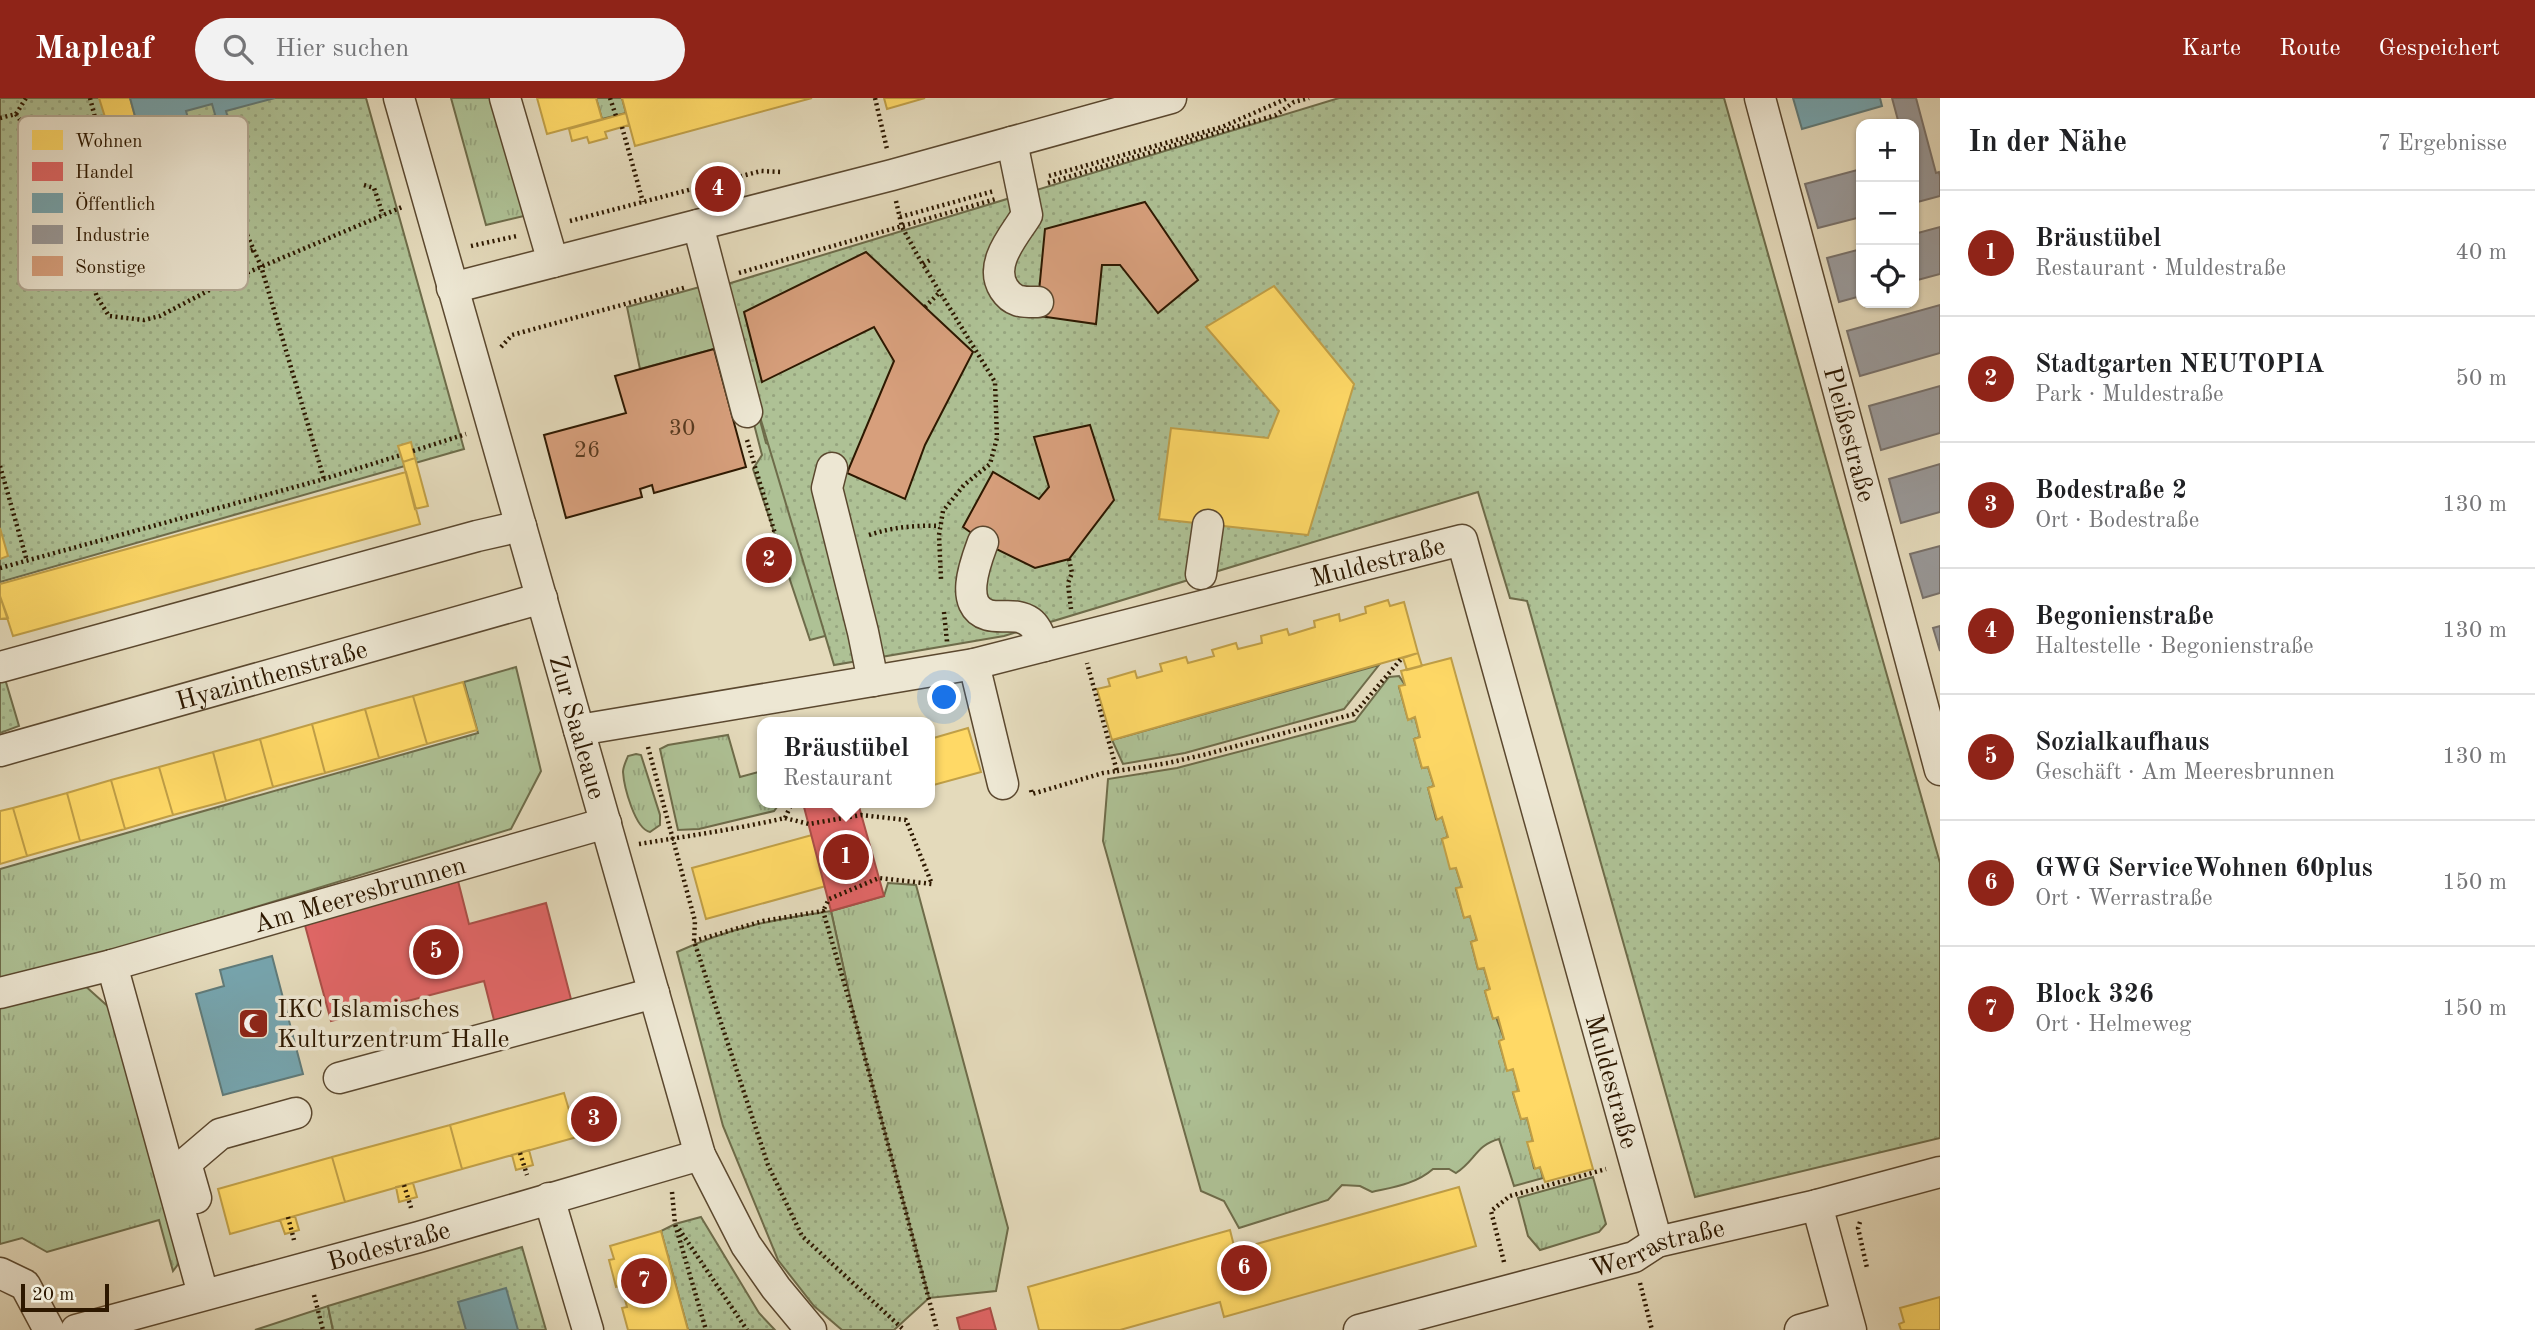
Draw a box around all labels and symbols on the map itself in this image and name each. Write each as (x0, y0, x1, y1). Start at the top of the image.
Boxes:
legend (18, 116, 248, 290)
text: Wohnen (75, 133, 143, 152)
pin: 4 (695, 163, 741, 215)
text: Handel (75, 164, 133, 183)
text: Öffentlich (75, 192, 155, 215)
text: Industrie (75, 227, 149, 246)
text: Sonstige (75, 259, 146, 278)
street label: Pleißestraße (1818, 364, 1879, 505)
house number: 30 (669, 417, 695, 440)
house number: 26 (574, 439, 600, 462)
pin: 2 (746, 534, 792, 586)
street label: Muldestraße (1308, 534, 1448, 593)
street label: Hyazinthenstraße (173, 637, 371, 716)
street label: Zur Saaleaue (543, 653, 609, 802)
your location (927, 680, 961, 714)
pin: 1 (823, 831, 869, 883)
street label: Am Meeresbrunnen (251, 853, 469, 939)
pin: 5 (413, 926, 459, 978)
place label: IKC Islamisches Kulturzentrum Halle (277, 997, 510, 1053)
mosque icon: IKC Islamisches Kulturzentrum Halle (237, 1006, 271, 1040)
street label: Muldestraße (1580, 1012, 1641, 1152)
pin: 3 (571, 1093, 617, 1145)
street label: Werrastraße (1588, 1216, 1727, 1283)
street label: Bodestraße (325, 1218, 454, 1276)
pin: 6 (1221, 1242, 1267, 1294)
pin: 7 (621, 1255, 667, 1307)
scale bar (21, 1281, 108, 1313)

